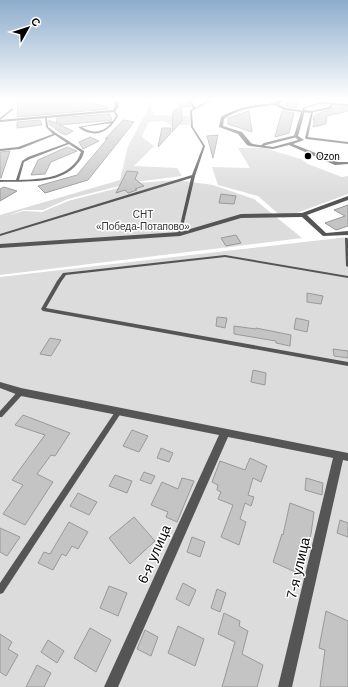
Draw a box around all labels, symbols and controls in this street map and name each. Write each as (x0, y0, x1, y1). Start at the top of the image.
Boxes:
north arrow (8, 8, 48, 48)
text: С (29, 15, 43, 29)
marker: Ozon (303, 151, 313, 161)
place label: Ozon (316, 151, 340, 162)
park label: СНТ «Победа-Потапово» (96, 209, 190, 232)
street label: 6-я улица (134, 522, 174, 586)
street label: 7-я улица (283, 536, 313, 600)

